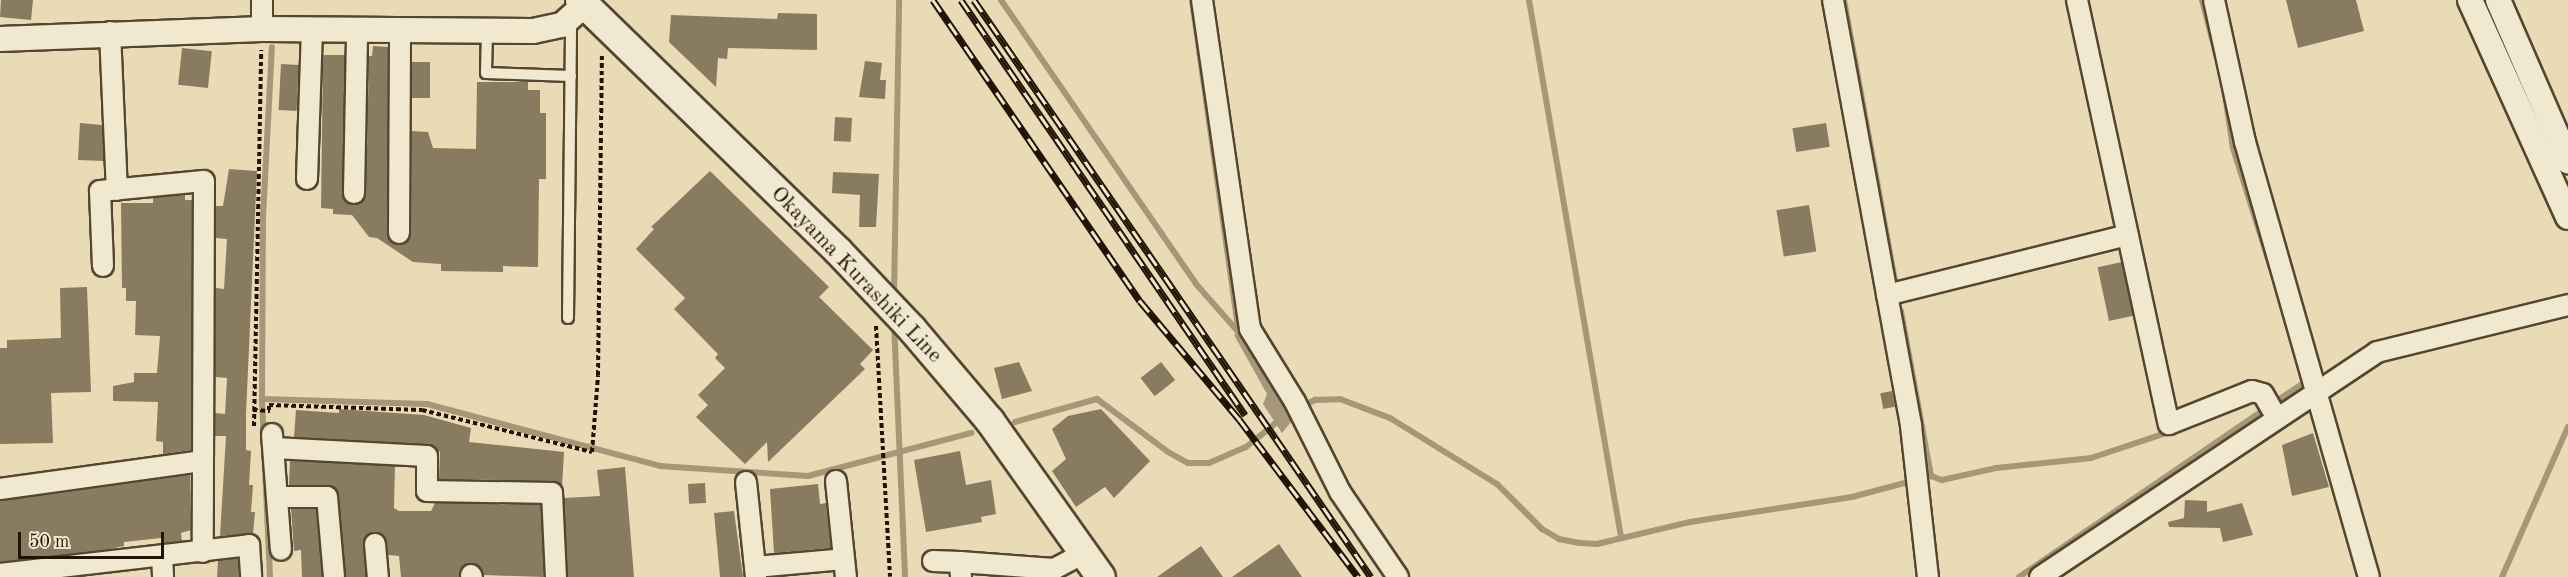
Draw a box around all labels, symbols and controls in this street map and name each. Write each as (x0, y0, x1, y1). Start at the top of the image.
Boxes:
street label: Okayama Kurashiki Line (765, 181, 947, 369)
scale bar (21, 520, 166, 558)
text: 50 m (29, 533, 69, 551)

